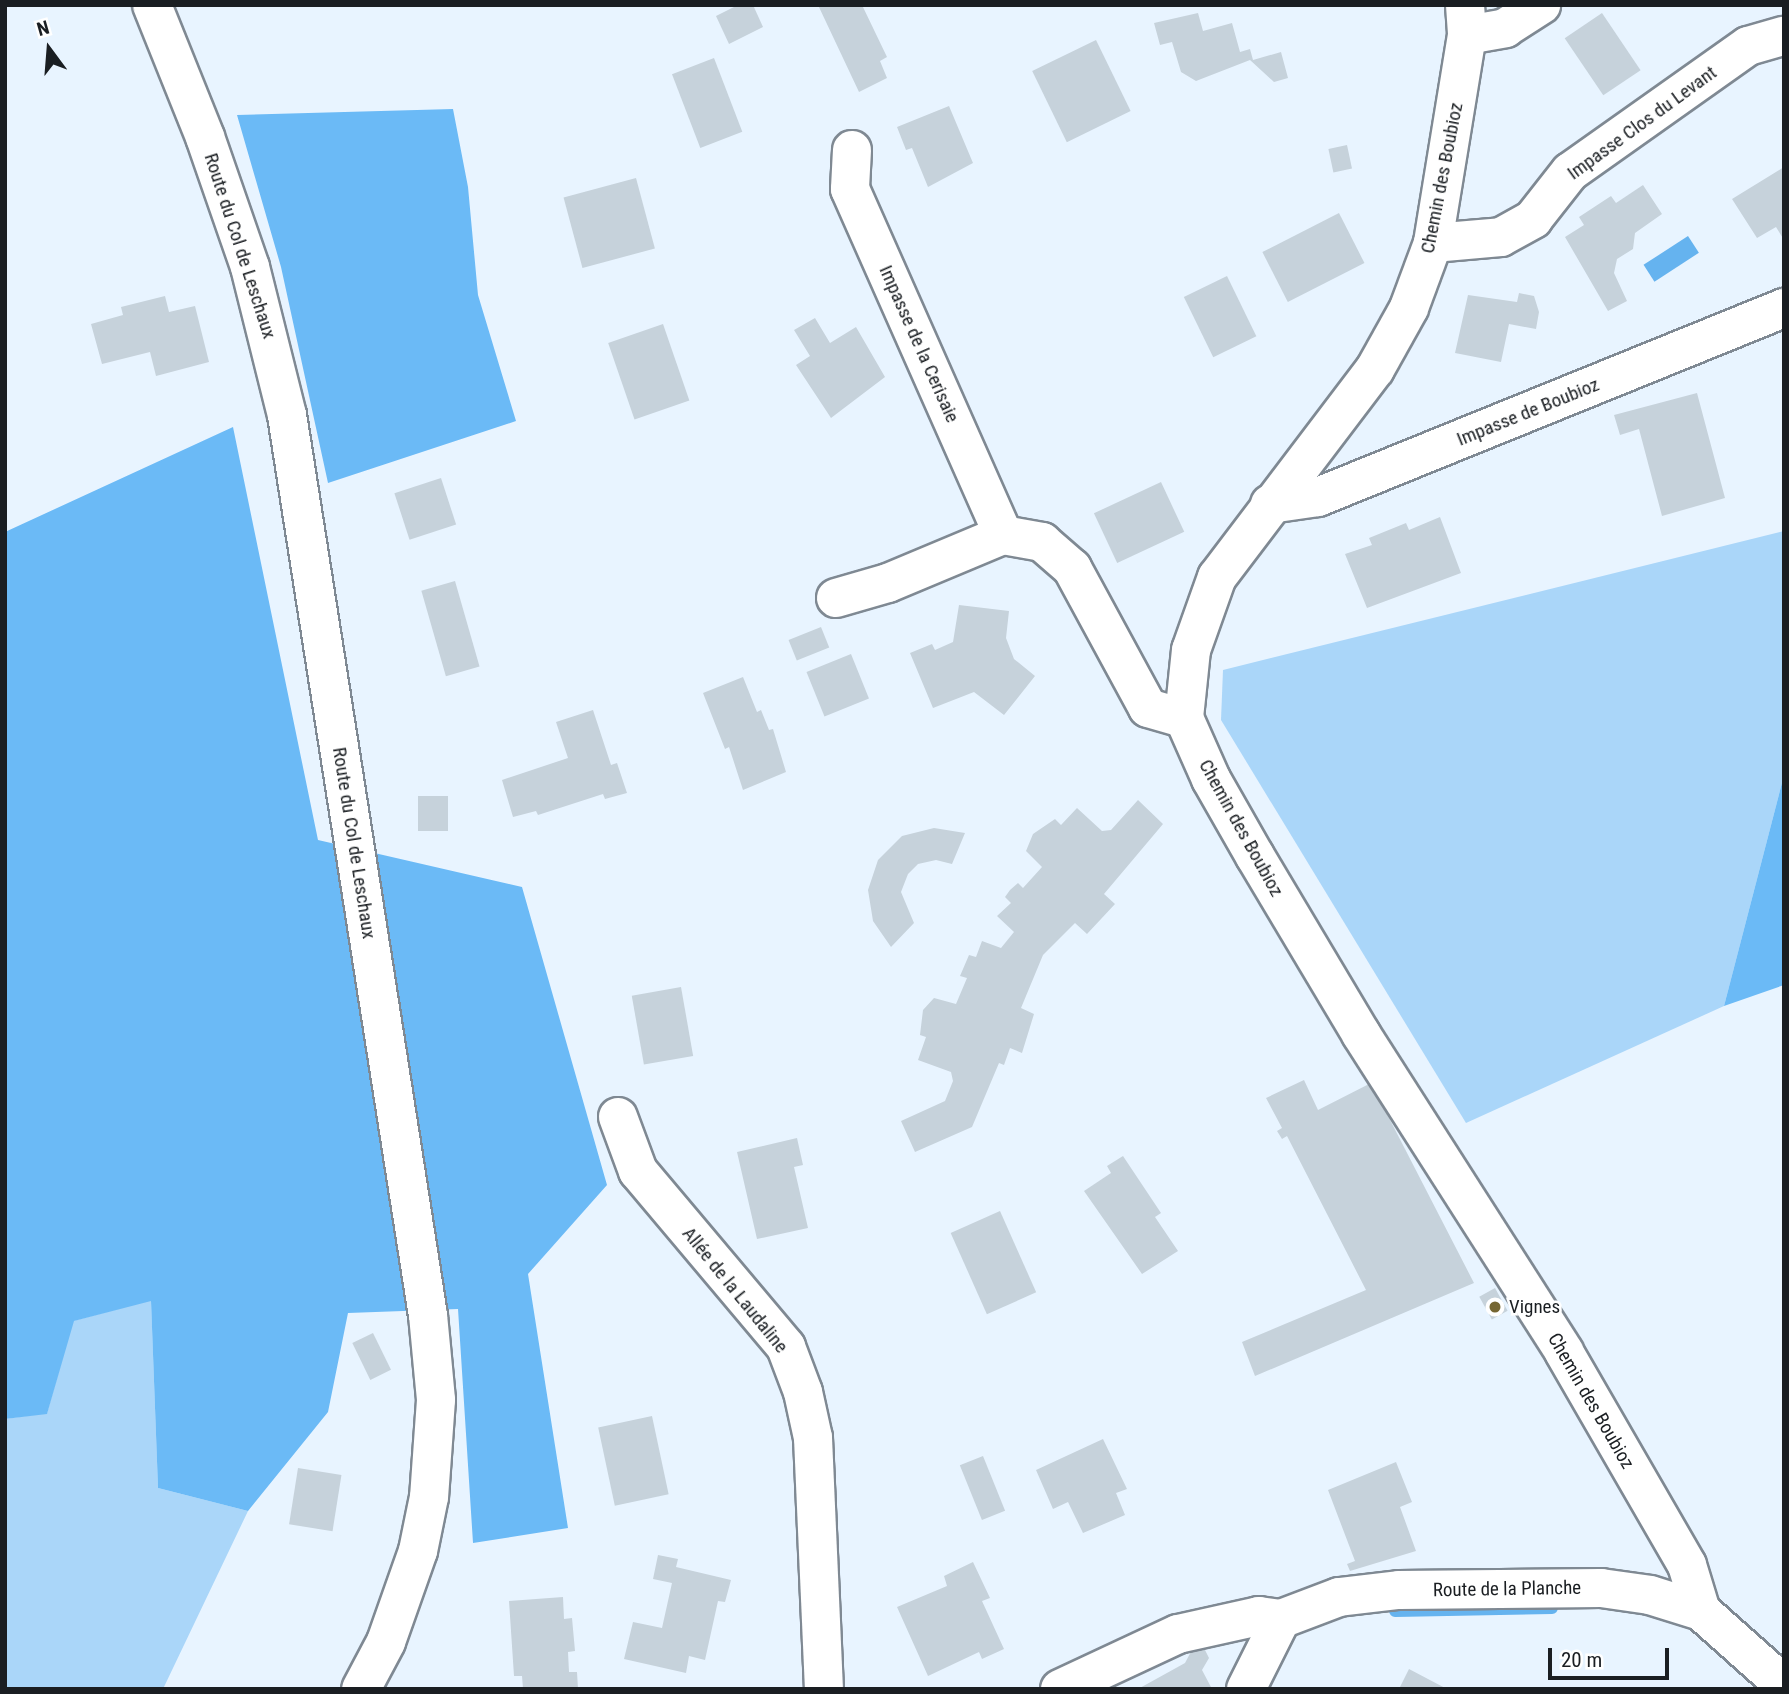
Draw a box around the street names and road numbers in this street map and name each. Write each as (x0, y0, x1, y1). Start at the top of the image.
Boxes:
street label: Impasse Clos du Levant (1563, 61, 1721, 185)
street label: Chemin des Boubioz (1416, 101, 1468, 255)
street label: Route du Col de Leschaux (199, 150, 281, 342)
street label: Impasse de la Cerisaie (874, 262, 964, 426)
street label: Impasse de Boubioz (1454, 373, 1602, 451)
street label: Route du Col de Leschaux (328, 746, 380, 940)
street label: Chemin des Boubioz (1194, 756, 1288, 900)
street label: Allée de la Laudaline (677, 1223, 793, 1357)
street label: Chemin des Boubioz (1543, 1329, 1639, 1473)
street label: Route de la Planche (1433, 1576, 1581, 1602)

